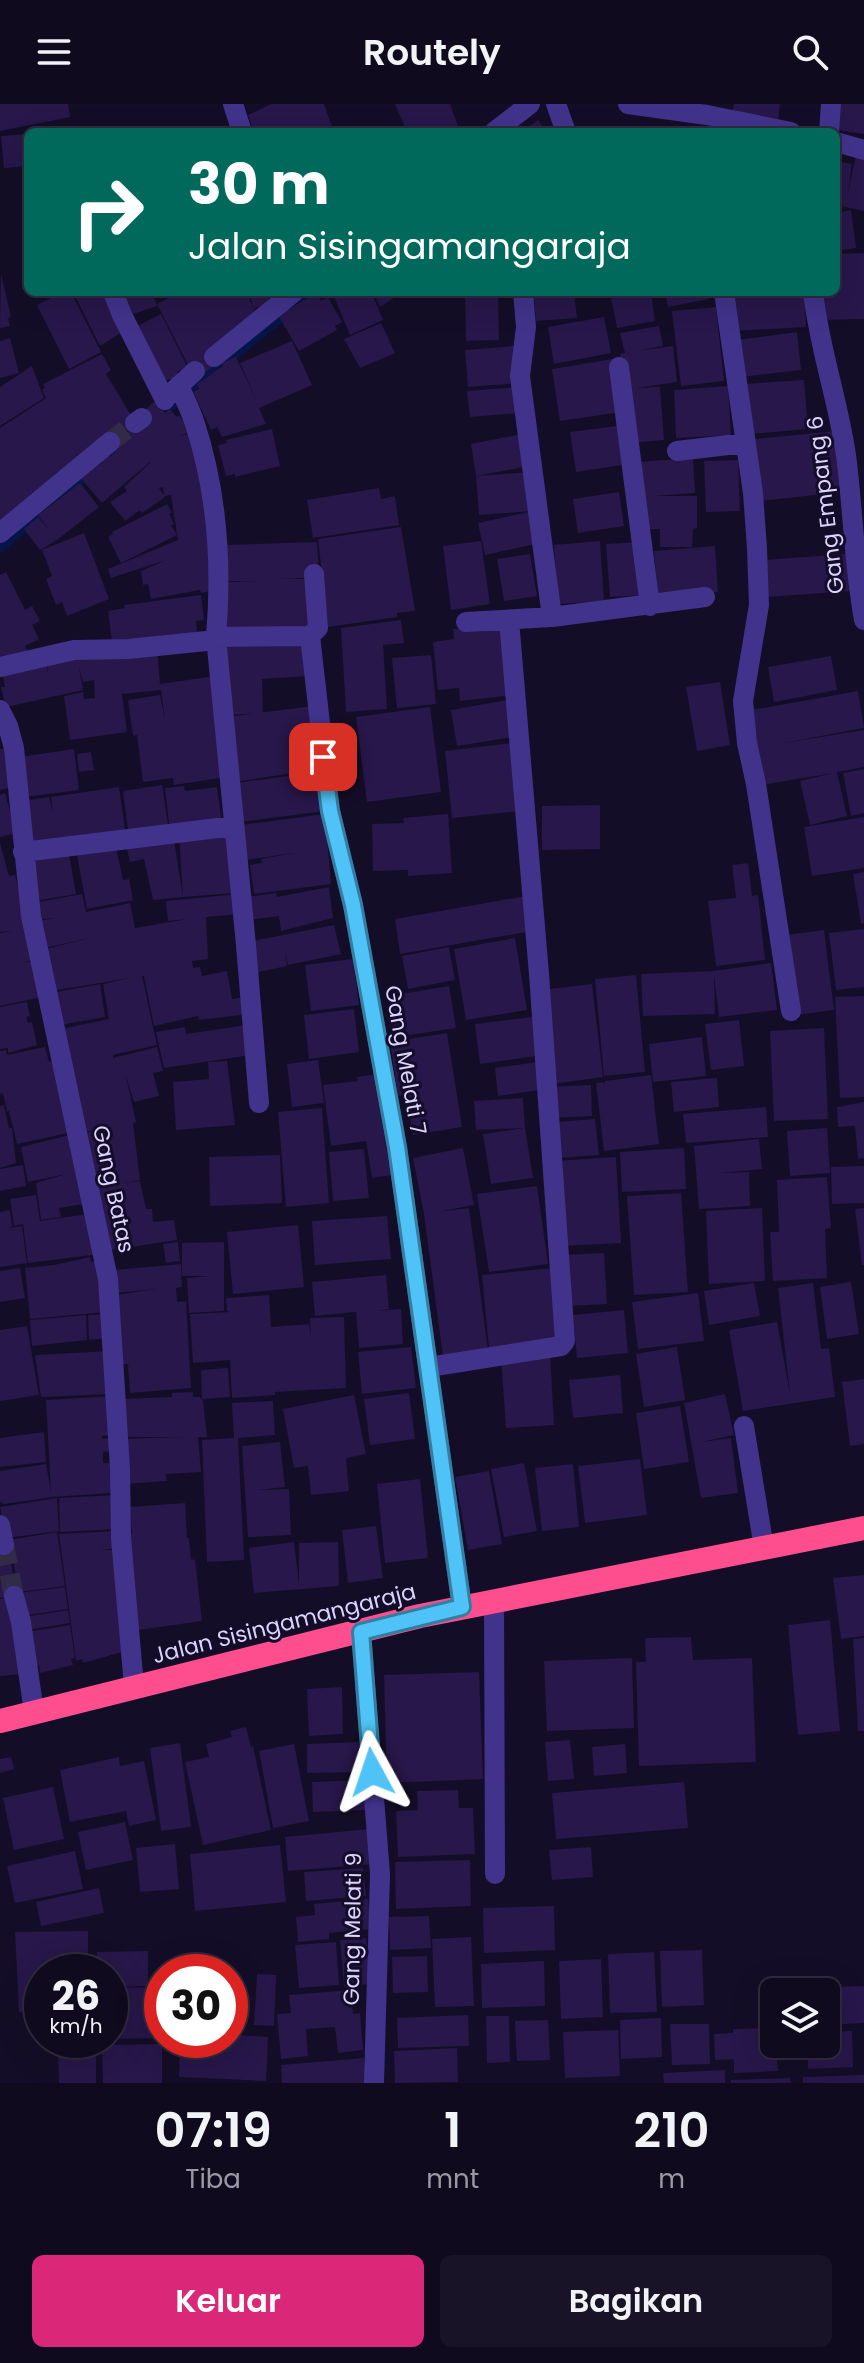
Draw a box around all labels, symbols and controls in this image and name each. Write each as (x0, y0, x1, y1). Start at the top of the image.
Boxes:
text: Routely (363, 27, 501, 78)
icon: menu (32, 30, 76, 74)
icon: search (788, 30, 832, 74)
text: 30 m (188, 145, 330, 224)
icon: right (56, 160, 160, 264)
text: Jalan Sisingamangaraja (188, 221, 631, 272)
street label: Gang Empang 6 (799, 414, 852, 596)
pin (289, 723, 357, 791)
icon: arrive (301, 735, 345, 779)
street label: Gang Melati 7 (377, 983, 434, 1137)
street label: Gang Batas (85, 1123, 142, 1256)
street label: Jalan Sisingamangaraja (149, 1576, 419, 1671)
position arrow (330, 1730, 414, 1814)
street label: Gang Melati 9 (336, 1852, 369, 2006)
speed limit sign: 30 (144, 1954, 248, 2058)
text: 26 (52, 1968, 100, 2024)
map controls (760, 1978, 840, 2058)
button: layers (760, 1978, 840, 2058)
text: km/h (49, 2012, 103, 2040)
text: 07:19 (154, 2097, 272, 2164)
text: 1 (444, 2097, 461, 2164)
text: 210 (634, 2097, 710, 2164)
text: Tiba (185, 2161, 241, 2197)
text: mnt (426, 2161, 479, 2197)
text: m (658, 2161, 685, 2197)
button: Keluar (32, 2255, 424, 2347)
button: Bagikan (440, 2255, 832, 2347)

